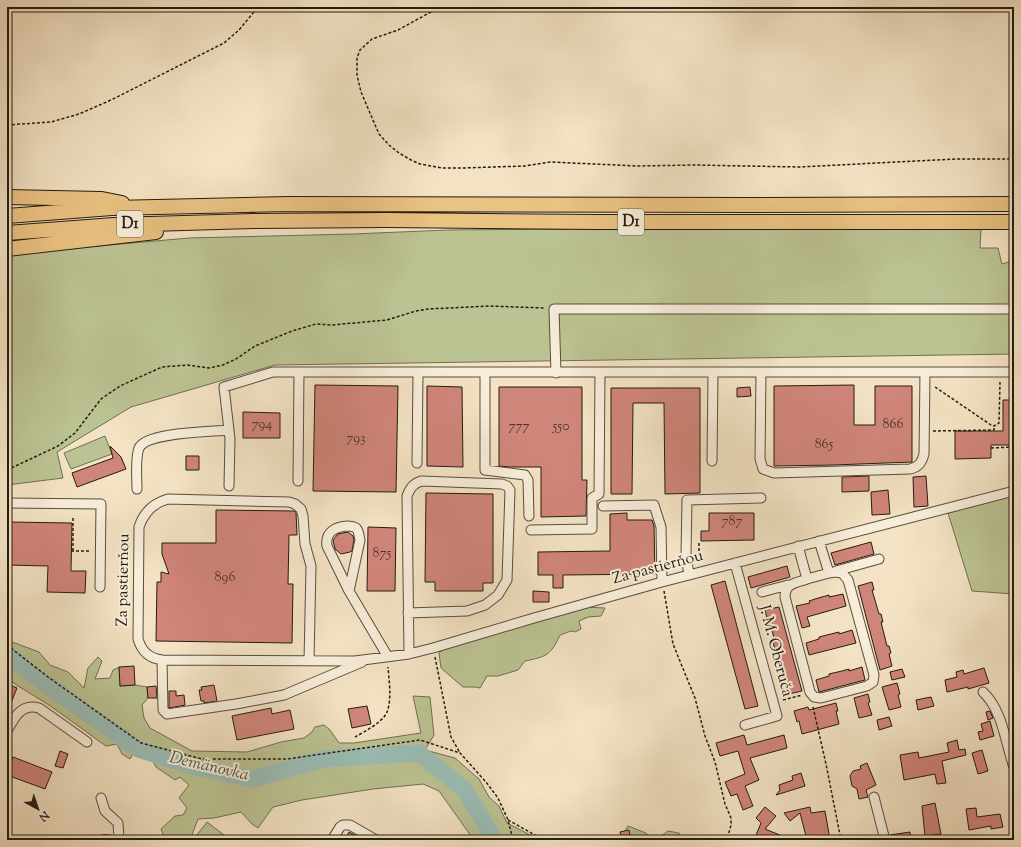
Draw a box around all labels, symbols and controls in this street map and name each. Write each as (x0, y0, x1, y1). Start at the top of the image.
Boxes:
road number: D1 (618, 209, 644, 235)
road number: D1 (117, 211, 143, 237)
house number: 794 (252, 415, 272, 435)
house number: 866 (883, 415, 903, 435)
house number: 777 (508, 417, 530, 437)
house number: 550 (551, 417, 570, 437)
house number: 793 (346, 429, 366, 449)
house number: 865 (815, 435, 834, 455)
house number: 787 (721, 512, 743, 532)
street label: Za pastierňou (112, 533, 136, 627)
house number: 875 (373, 544, 392, 564)
street label: Za pastierňou (610, 545, 706, 591)
house number: 896 (215, 568, 235, 588)
street label: J. M. Oberuča (751, 602, 798, 700)
water label: Demänovka (167, 746, 251, 788)
north arrow (18, 789, 58, 829)
text: N (35, 806, 53, 825)

